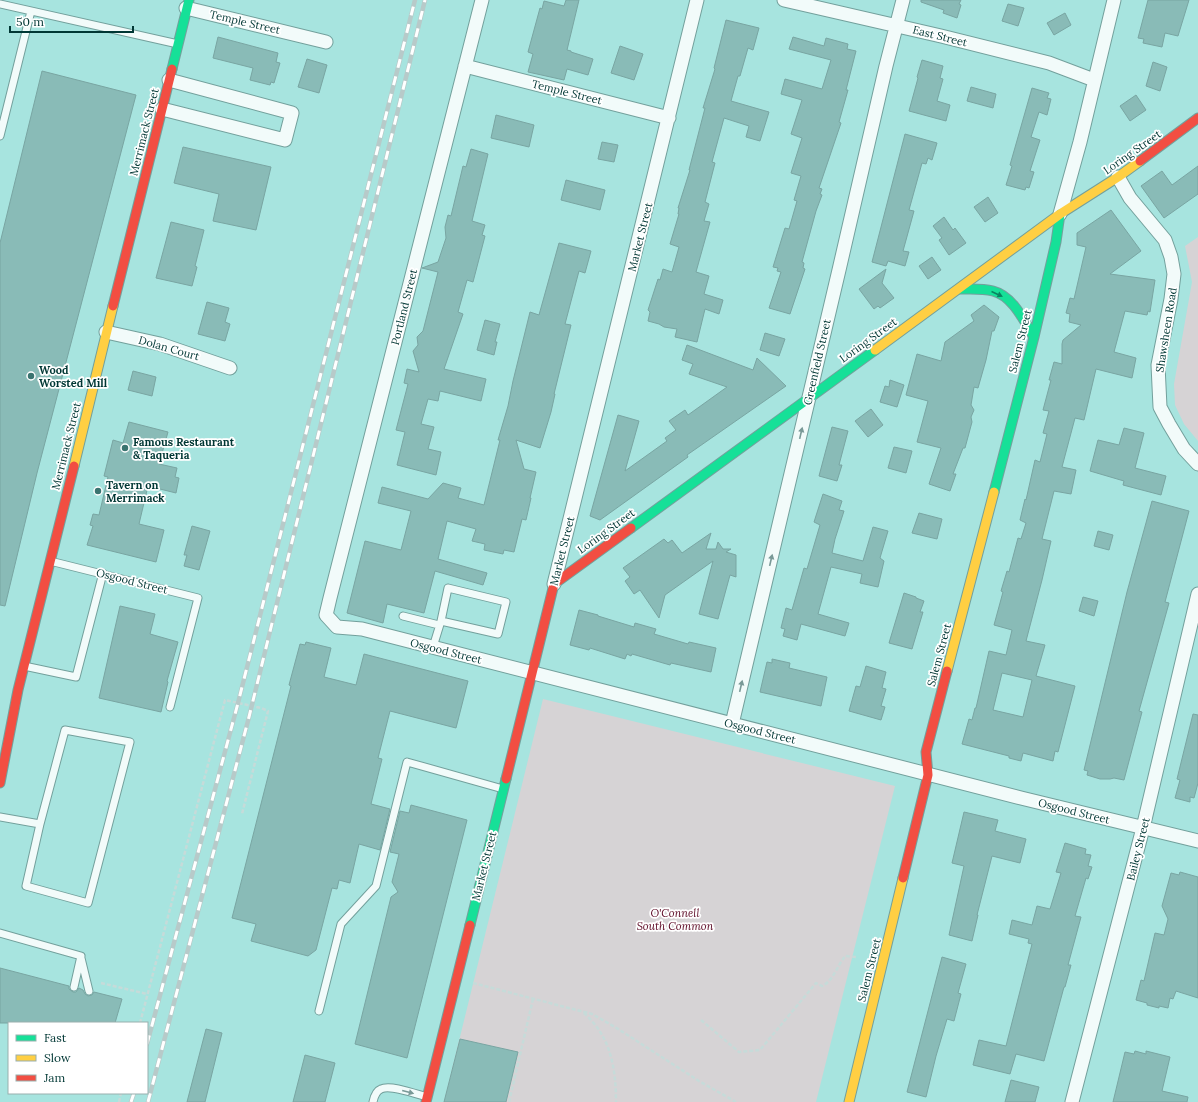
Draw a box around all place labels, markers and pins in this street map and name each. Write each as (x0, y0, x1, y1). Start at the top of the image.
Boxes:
place label: Wood Worsted Mill (39, 363, 108, 390)
marker: Wood Worsted Mill (26, 371, 36, 381)
place label: Famous Restaurant & Taqueria (133, 435, 235, 462)
marker: Famous Restaurant & Taqueria (120, 443, 130, 453)
place label: Tavern on Merrimack (106, 478, 165, 505)
marker: Tavern on Merrimack (93, 486, 103, 496)

